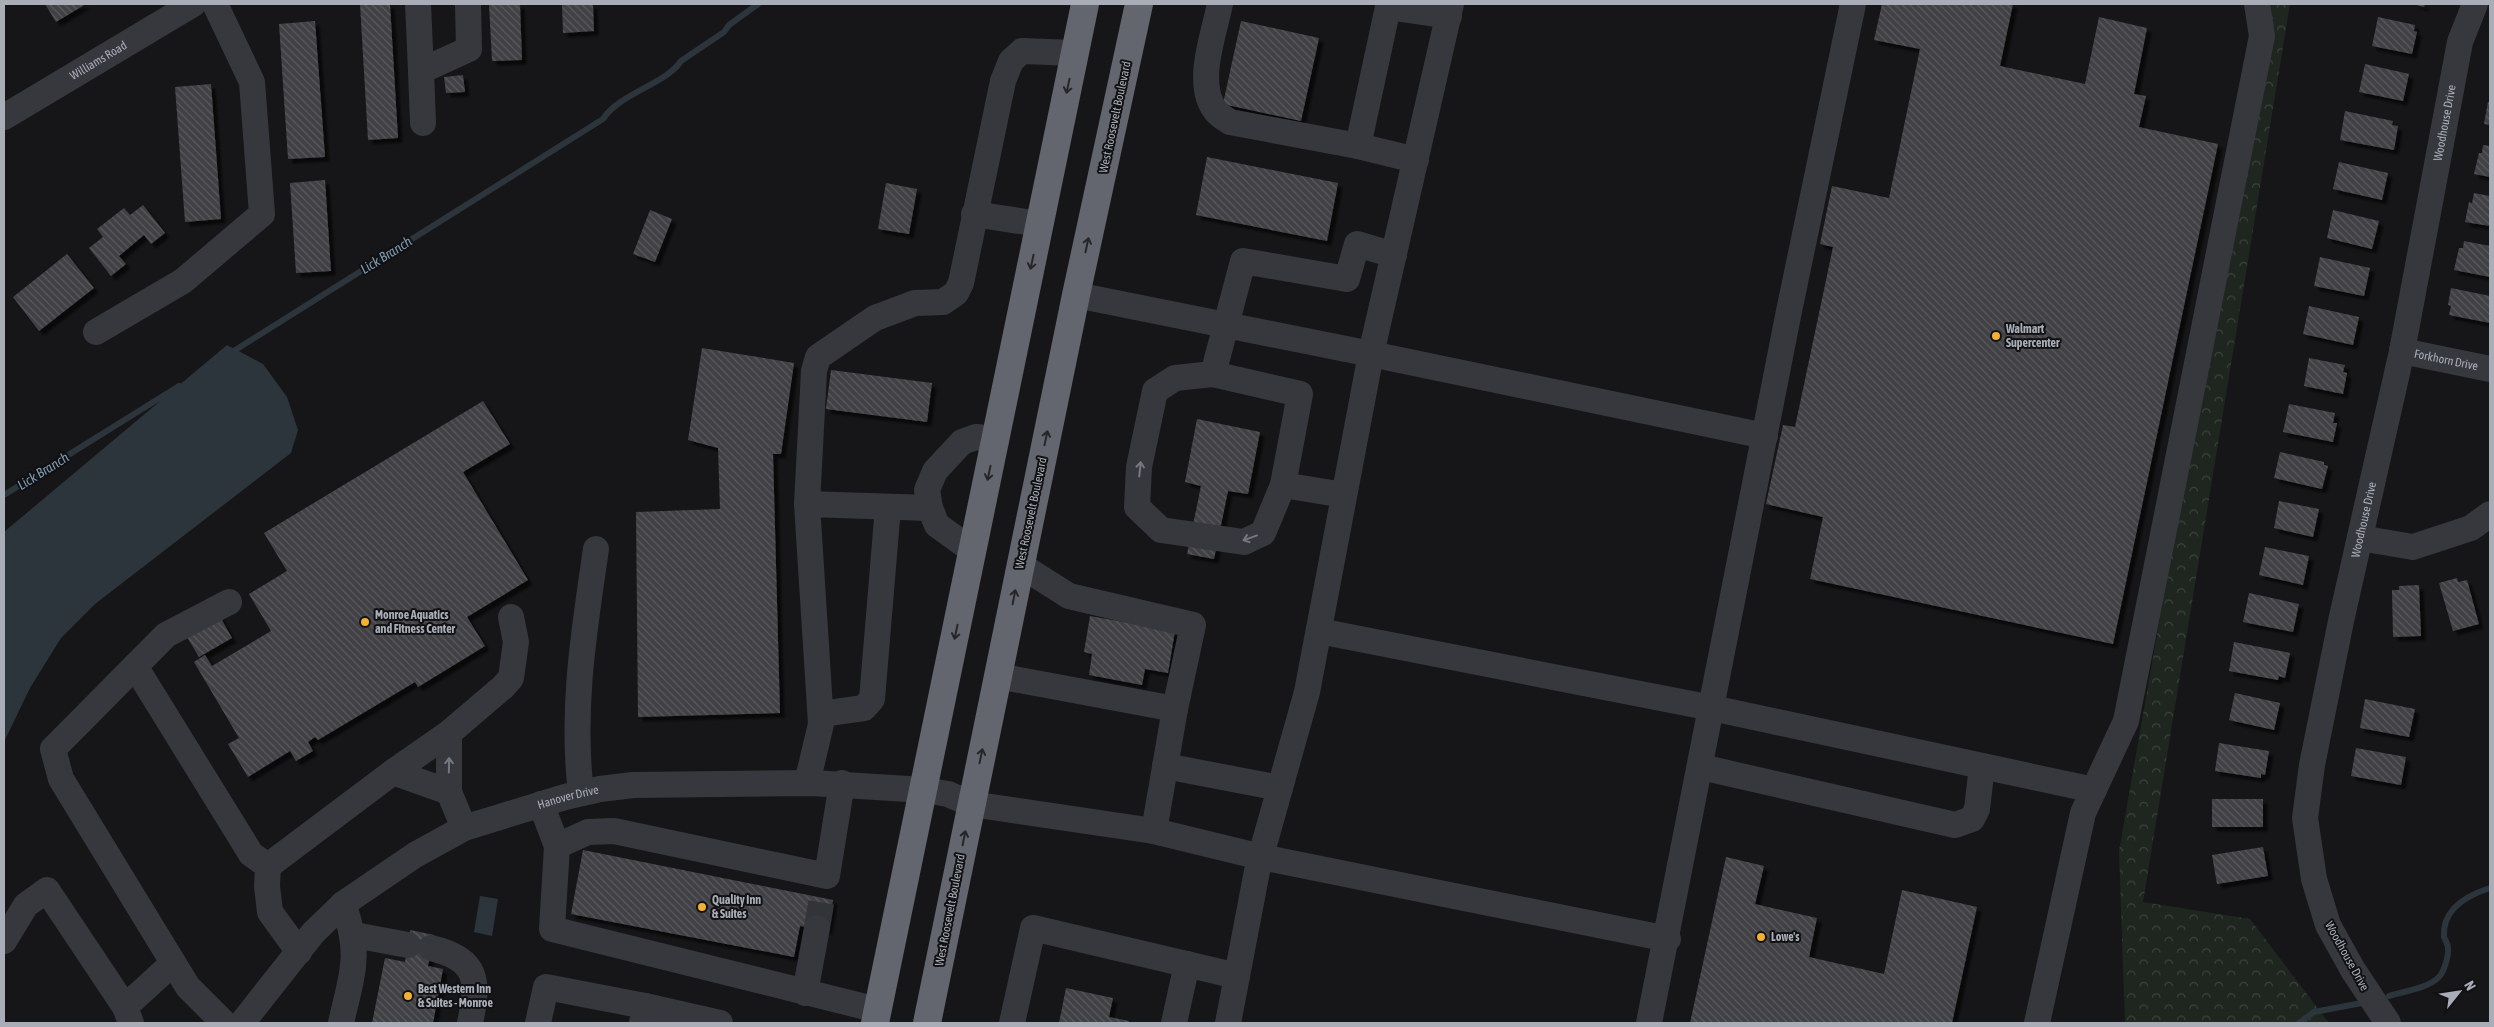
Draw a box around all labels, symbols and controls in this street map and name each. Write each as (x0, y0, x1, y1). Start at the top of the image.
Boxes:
street label: Williams Road (67, 38, 129, 83)
street label: West Roosevelt Boulevard (1096, 60, 1134, 174)
one-way arrow (1063, 77, 1072, 93)
street label: Woodhouse Drive (2431, 84, 2459, 162)
water label: Lick Branch (357, 233, 415, 277)
one-way arrow (1083, 237, 1092, 253)
one-way arrow (1026, 254, 1036, 270)
place label: Walmart Supercenter (2005, 322, 2060, 350)
marker: Walmart Supercenter (1990, 330, 2002, 342)
street label: Forkhorn Drive (2413, 347, 2479, 373)
one-way arrow (1042, 430, 1052, 446)
water label: Lick Branch (14, 449, 72, 493)
street label: West Roosevelt Boulevard (1012, 456, 1050, 570)
one-way arrow (1135, 462, 1145, 478)
one-way arrow (983, 464, 993, 480)
street label: Woodhouse Drive (2349, 480, 2379, 559)
one-way arrow (1243, 534, 1259, 543)
one-way arrow (1009, 590, 1019, 606)
place label: Monroe Aquatics and Fitness Center (375, 608, 456, 636)
marker: Monroe Aquatics and Fitness Center (359, 616, 371, 628)
one-way arrow (951, 623, 960, 639)
one-way arrow (977, 749, 986, 765)
one-way arrow (444, 758, 454, 774)
street label: Hanover Drive (536, 783, 600, 812)
one-way arrow (960, 831, 970, 847)
street label: West Roosevelt Boulevard (932, 853, 968, 967)
place label: Quality Inn & Suites (712, 893, 761, 921)
marker: Quality Inn & Suites (696, 901, 708, 913)
street label: Woodhouse Drive (2322, 919, 2372, 993)
place label: Lowe's (1771, 930, 1800, 944)
marker: Lowe's (1755, 931, 1767, 943)
north arrow (2434, 967, 2484, 1017)
text: N (2461, 978, 2479, 993)
place label: Best Western Inn & Suites - Monroe (418, 982, 493, 1010)
marker: Best Western Inn & Suites - Monroe (402, 990, 414, 1002)

